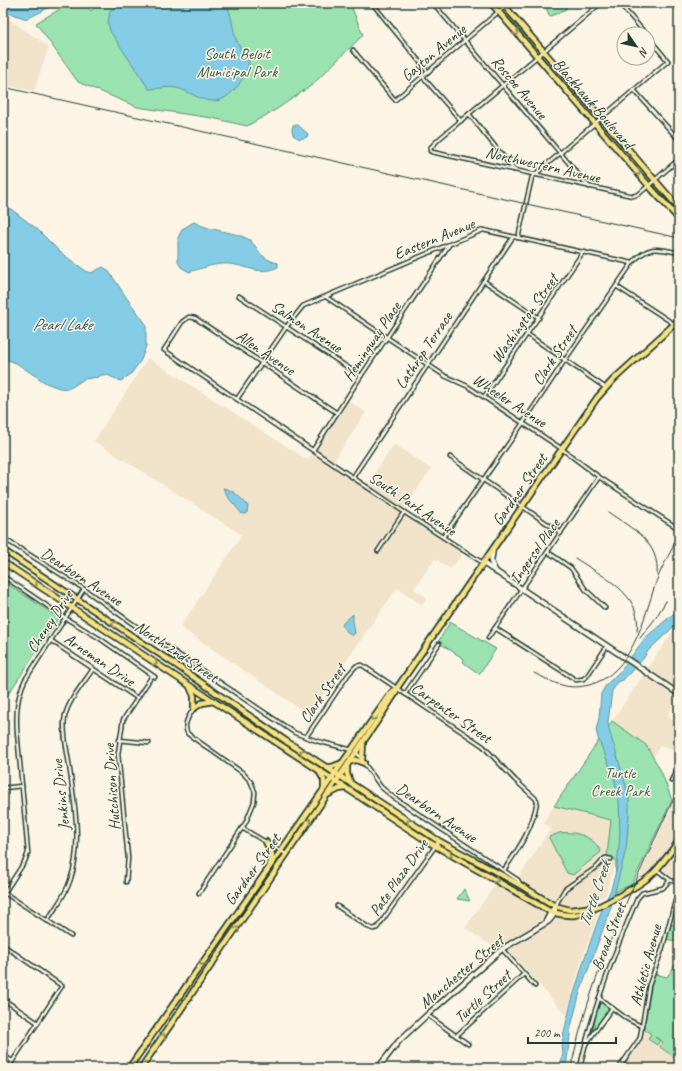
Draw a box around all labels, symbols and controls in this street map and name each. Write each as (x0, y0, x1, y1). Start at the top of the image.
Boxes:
street label: Gayton Avenue (397, 19, 472, 86)
north arrow (616, 26, 656, 66)
one-way arrow (511, 28, 518, 35)
park label: South Beloit Municipal Park (197, 44, 278, 82)
text: N (635, 45, 652, 60)
street label: Roscoe Avenue (487, 52, 553, 125)
street label: Blackhawk Boulevard (549, 54, 640, 155)
street label: Northwestern Avenue (484, 142, 604, 188)
one-way arrow (633, 169, 640, 176)
street label: Eastern Avenue (391, 213, 479, 264)
street label: Washington Street (487, 268, 564, 367)
street label: Salmon Avenue (267, 297, 347, 358)
street label: Hemingway Place (338, 297, 407, 385)
street label: Lathrop Terrace (391, 307, 458, 393)
water label: Pearl Lake (33, 314, 94, 335)
street label: Clark Street (528, 320, 583, 389)
street label: Allen Avenue (232, 326, 300, 381)
street label: Wheeler Avenue (469, 370, 552, 433)
street label: Gardner Street (488, 448, 553, 529)
street label: South Park Avenue (365, 467, 461, 541)
street label: Ingersol Place (505, 514, 566, 588)
street label: Dearborn Avenue (37, 543, 127, 612)
one-way arrow (31, 579, 38, 586)
street label: Cheney Drive (22, 585, 78, 657)
street label: North 2nd Street (131, 617, 223, 688)
one-way arrow (111, 621, 118, 629)
street label: Arneman Drive (60, 629, 140, 692)
street label: Clark Street (295, 658, 352, 727)
one-way arrow (151, 659, 158, 666)
street label: Carpenter Street (407, 678, 497, 749)
one-way arrow (370, 714, 378, 721)
street label: Hutchison Drive (99, 741, 125, 831)
one-way arrow (300, 750, 307, 757)
street label: Jenkins Drive (47, 757, 75, 832)
park label: Turtle Creek Park (591, 763, 650, 801)
street label: Dearborn Avenue (392, 779, 482, 848)
one-way arrow (304, 818, 312, 825)
one-way arrow (406, 820, 413, 827)
street label: Gardner Street (220, 829, 286, 909)
street label: Pate Plaza Drive (365, 834, 434, 920)
one-way arrow (446, 850, 453, 857)
water label: Turtle Creek (573, 856, 616, 930)
one-way arrow (492, 876, 500, 883)
street label: Broad Street (587, 898, 632, 973)
street label: Athletic Avenue (626, 921, 667, 1008)
one-way arrow (232, 926, 240, 933)
street label: Manchester Street (415, 929, 510, 1013)
one-way arrow (199, 959, 207, 966)
street label: Turtle Street (450, 964, 517, 1027)
scale bar (528, 1019, 616, 1045)
text: 200 m (534, 1025, 561, 1041)
one-way arrow (158, 1033, 166, 1040)

